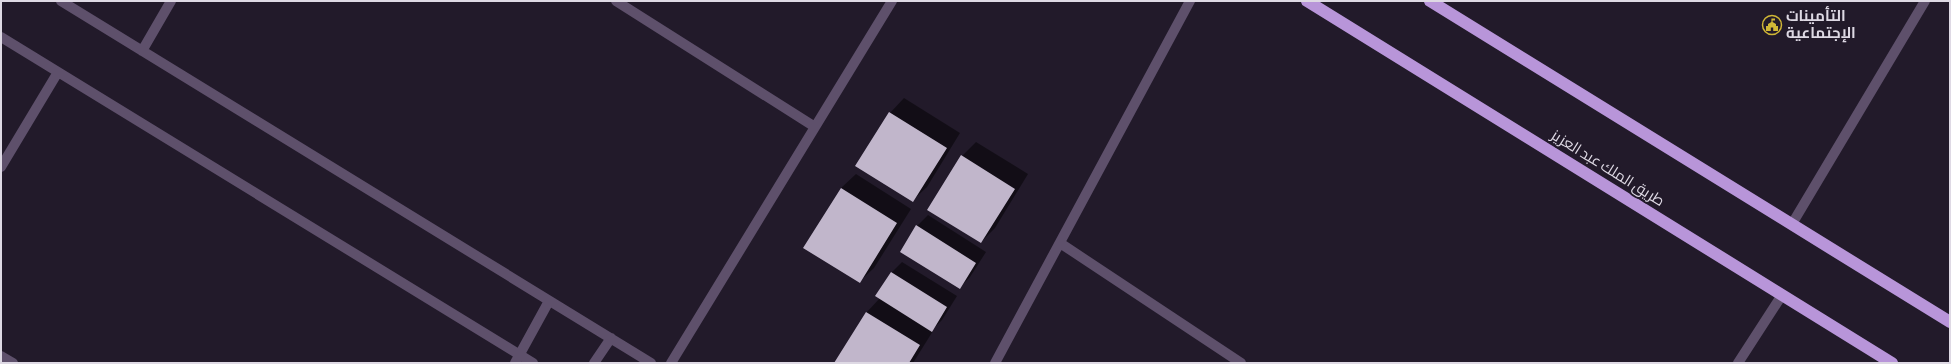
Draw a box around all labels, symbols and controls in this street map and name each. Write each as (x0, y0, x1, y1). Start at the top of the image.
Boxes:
place label: التأمينات الإجتماعية (1786, 6, 1856, 43)
public building icon: التأمينات الإجتماعية (1761, 14, 1783, 36)
street label: طريق الملك عبد العزيز (1547, 127, 1667, 211)

